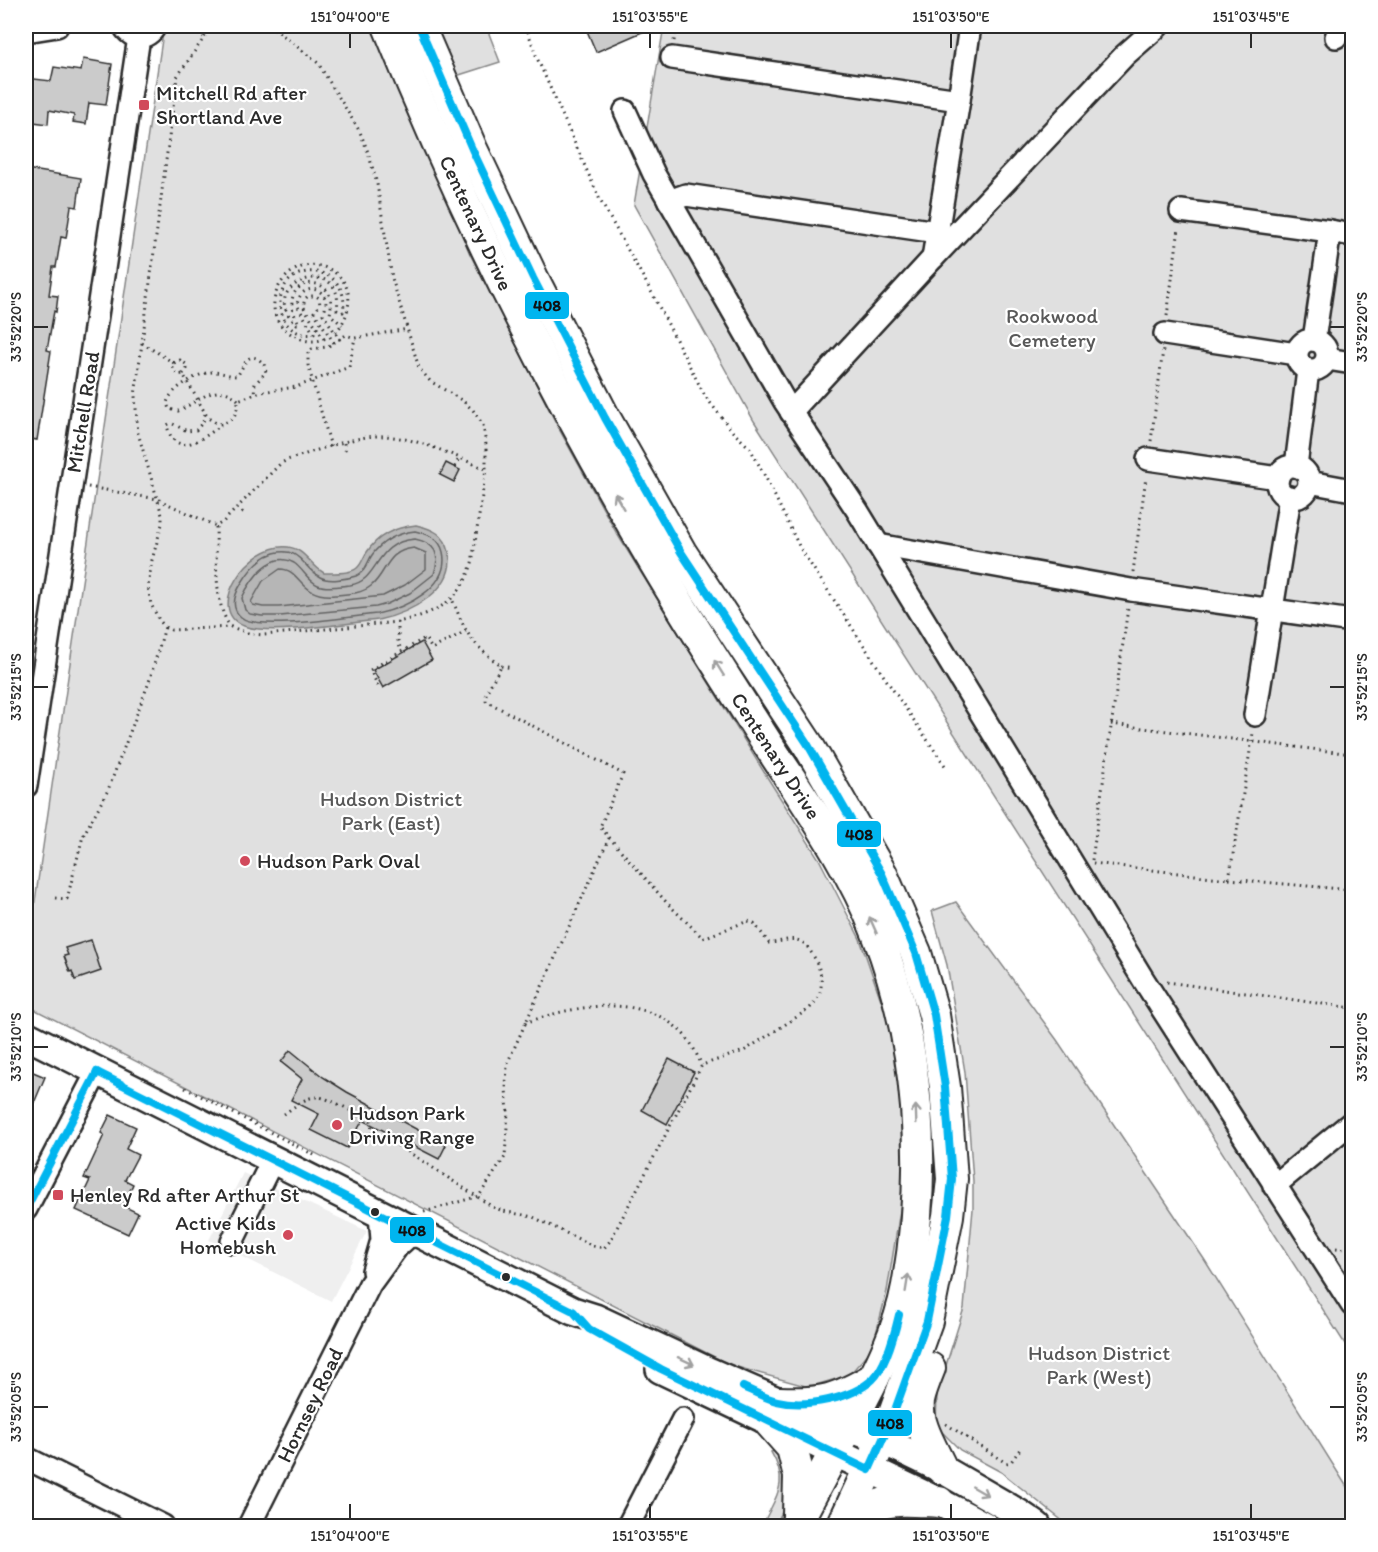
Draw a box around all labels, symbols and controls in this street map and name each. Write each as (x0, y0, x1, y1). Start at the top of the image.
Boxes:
text: 151°04'00"E (310, 8, 390, 26)
text: 151°03'55"E (612, 8, 688, 26)
text: 151°03'50"E (912, 8, 990, 26)
text: 151°03'45"E (1212, 8, 1290, 26)
place label: Mitchell Rd after Shortland Ave (156, 80, 307, 129)
marker: Mitchell Rd after Shortland Ave (137, 98, 151, 112)
street label: Centenary Drive (434, 151, 519, 294)
line badge: 408 (524, 291, 570, 320)
text: 33°52'20"S (7, 292, 25, 362)
text: 33°52'20"S (1353, 292, 1371, 362)
text: 408 (533, 296, 561, 315)
park label: Rookwood Cemetery (1006, 303, 1099, 352)
street label: Mitchell Road (61, 349, 105, 475)
one-way arrow (612, 493, 624, 510)
text: 33°52'15"S (7, 653, 25, 721)
text: 33°52'15"S (1353, 653, 1371, 721)
one-way arrow (713, 660, 725, 677)
street label: Centenary Drive (726, 688, 827, 824)
park label: Hudson District Park (East) (320, 786, 462, 835)
line badge: 408 (836, 820, 882, 848)
text: 408 (845, 825, 873, 844)
place label: Hudson Park Oval (257, 848, 420, 873)
marker: Hudson Park Oval (238, 854, 252, 868)
one-way arrow (867, 916, 879, 934)
text: 33°52'10"S (7, 1012, 25, 1082)
text: 33°52'10"S (1353, 1012, 1371, 1082)
place label: Hudson Park Driving Range (349, 1100, 475, 1149)
one-way arrow (910, 1104, 922, 1124)
marker: Hudson Park Driving Range (330, 1118, 344, 1132)
place label: Henley Rd after Arthur St (70, 1182, 300, 1207)
marker: Henley Rd after Arthur St (51, 1188, 65, 1202)
unlabelled marker (369, 1206, 381, 1218)
place label: Active Kids Homebush (175, 1210, 277, 1259)
line badge: 408 (389, 1216, 435, 1244)
text: 408 (398, 1221, 426, 1240)
marker: Active Kids Homebush (281, 1228, 295, 1242)
unlabelled marker (500, 1271, 512, 1283)
one-way arrow (902, 1274, 913, 1294)
park label: Hudson District Park (West) (1028, 1340, 1170, 1389)
street label: Hornsey Road (271, 1343, 348, 1466)
one-way arrow (676, 1355, 694, 1367)
text: 33°52'05"S (7, 1372, 25, 1442)
text: 33°52'05"S (1353, 1372, 1371, 1442)
line badge: 408 (867, 1409, 913, 1437)
text: 408 (876, 1414, 904, 1433)
one-way arrow (971, 1485, 988, 1497)
text: 151°04'00"E (310, 1527, 390, 1545)
text: 151°03'55"E (612, 1527, 688, 1545)
text: 151°03'50"E (912, 1527, 990, 1545)
text: 151°03'45"E (1212, 1527, 1290, 1545)

